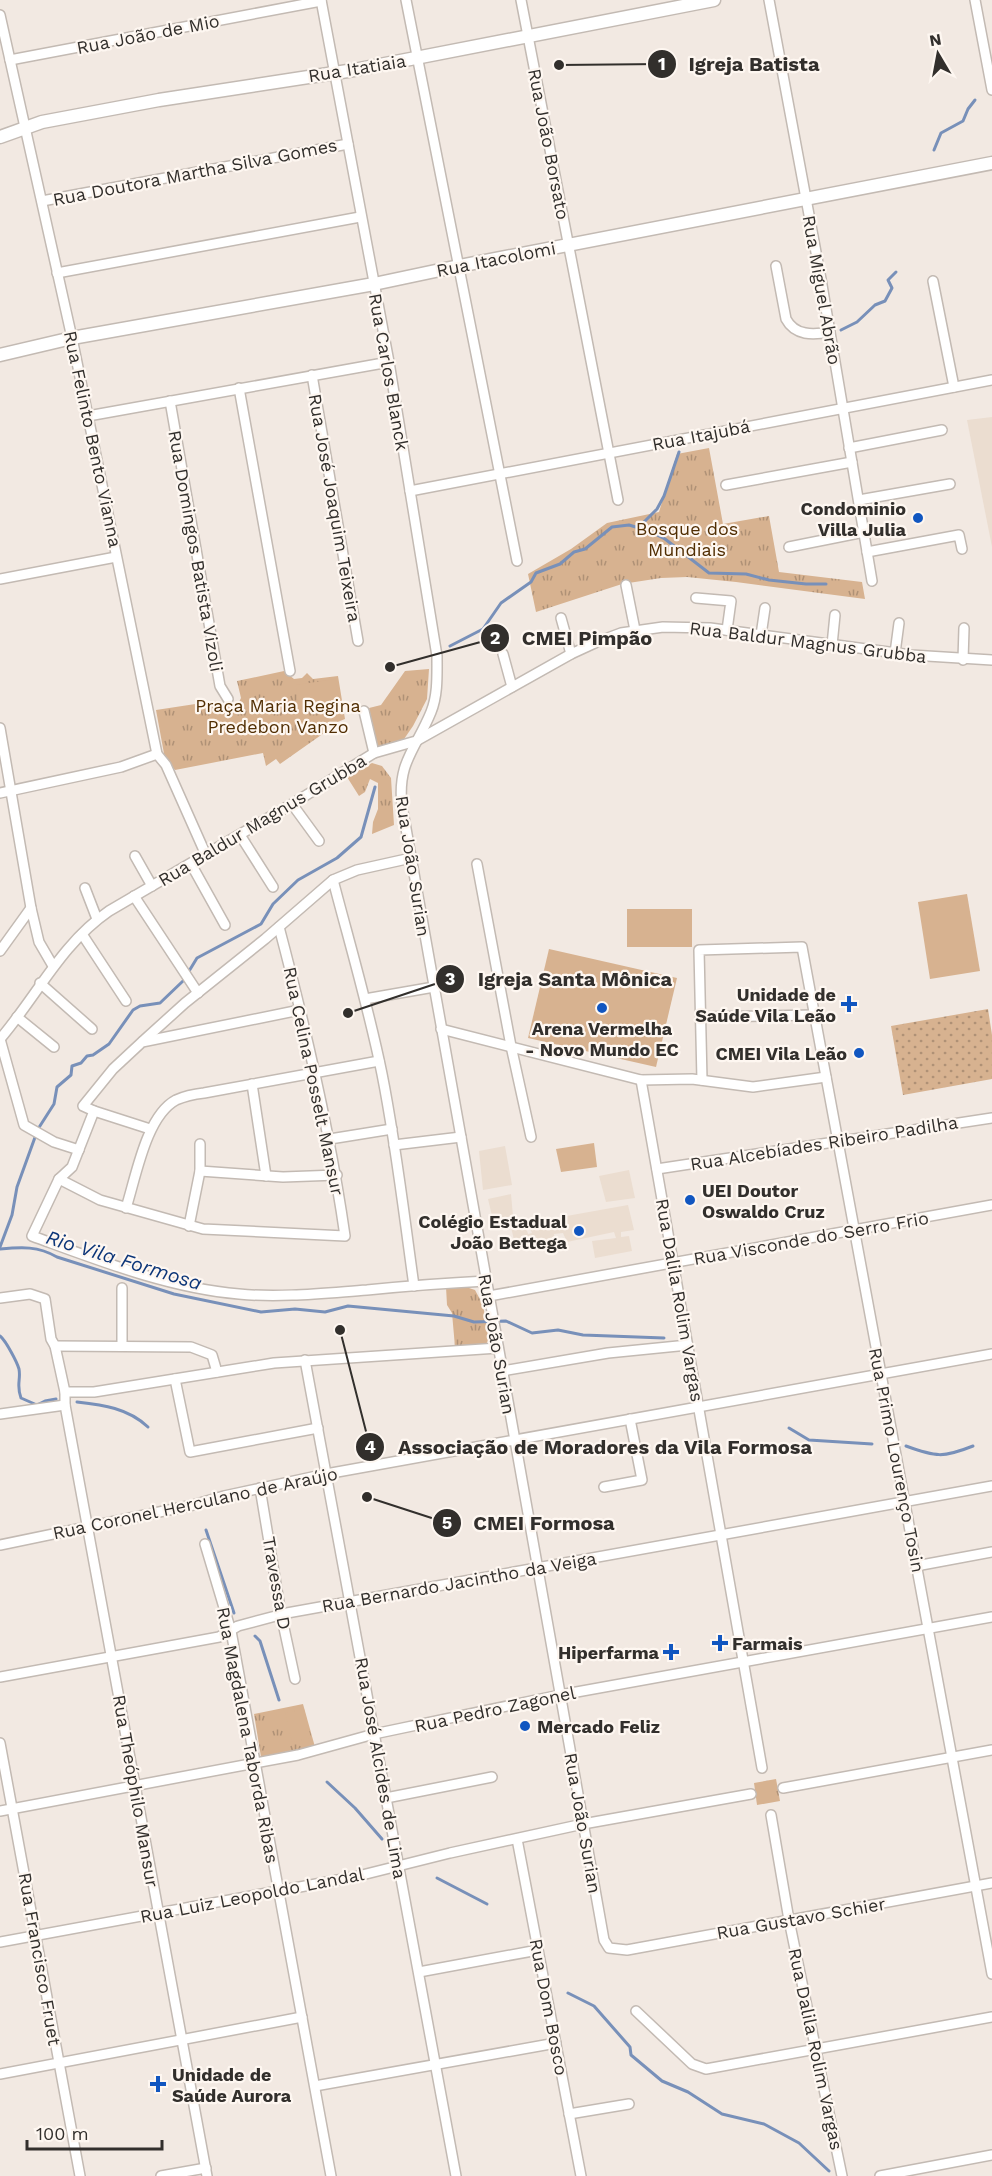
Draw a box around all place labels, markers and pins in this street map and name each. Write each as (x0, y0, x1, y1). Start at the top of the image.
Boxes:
callout: Igreja Batista (647, 45, 832, 83)
place label: Condominio Villa Julia (800, 498, 907, 540)
marker: Condominio Villa Julia (911, 511, 925, 525)
callout: CMEI Pimpão (480, 619, 664, 657)
callout: Igreja Santa Mônica (435, 960, 684, 998)
place label: Unidade de Saúde Vila Leão (695, 984, 836, 1026)
marker: Unidade de Saúde Vila Leão (840, 995, 858, 1013)
marker: Arena Vermelha - Novo Mundo EC (595, 1001, 609, 1015)
place label: Arena Vermelha - Novo Mundo EC (525, 1018, 679, 1060)
place label: CMEI Vila Leão (715, 1043, 847, 1064)
marker: CMEI Vila Leão (852, 1046, 866, 1060)
place label: UEI Doutor Oswaldo Cruz (702, 1180, 825, 1222)
marker: UEI Doutor Oswaldo Cruz (683, 1193, 697, 1207)
place label: Colégio Estadual João Bettega (418, 1211, 568, 1253)
marker: Colégio Estadual João Bettega (572, 1224, 586, 1238)
callout: Associação de Moradores da Vila Formosa (355, 1428, 824, 1466)
callout: CMEI Formosa (432, 1504, 627, 1542)
place label: Farmais (732, 1633, 803, 1654)
marker: Farmais (713, 1636, 727, 1650)
place label: Hiperfarma (558, 1642, 660, 1663)
marker: Hiperfarma (664, 1645, 678, 1659)
place label: Mercado Feliz (537, 1716, 660, 1737)
marker: Mercado Feliz (518, 1719, 532, 1733)
place label: Unidade de Saúde Aurora (172, 2064, 292, 2106)
marker: Unidade de Saúde Aurora (149, 2075, 167, 2093)

